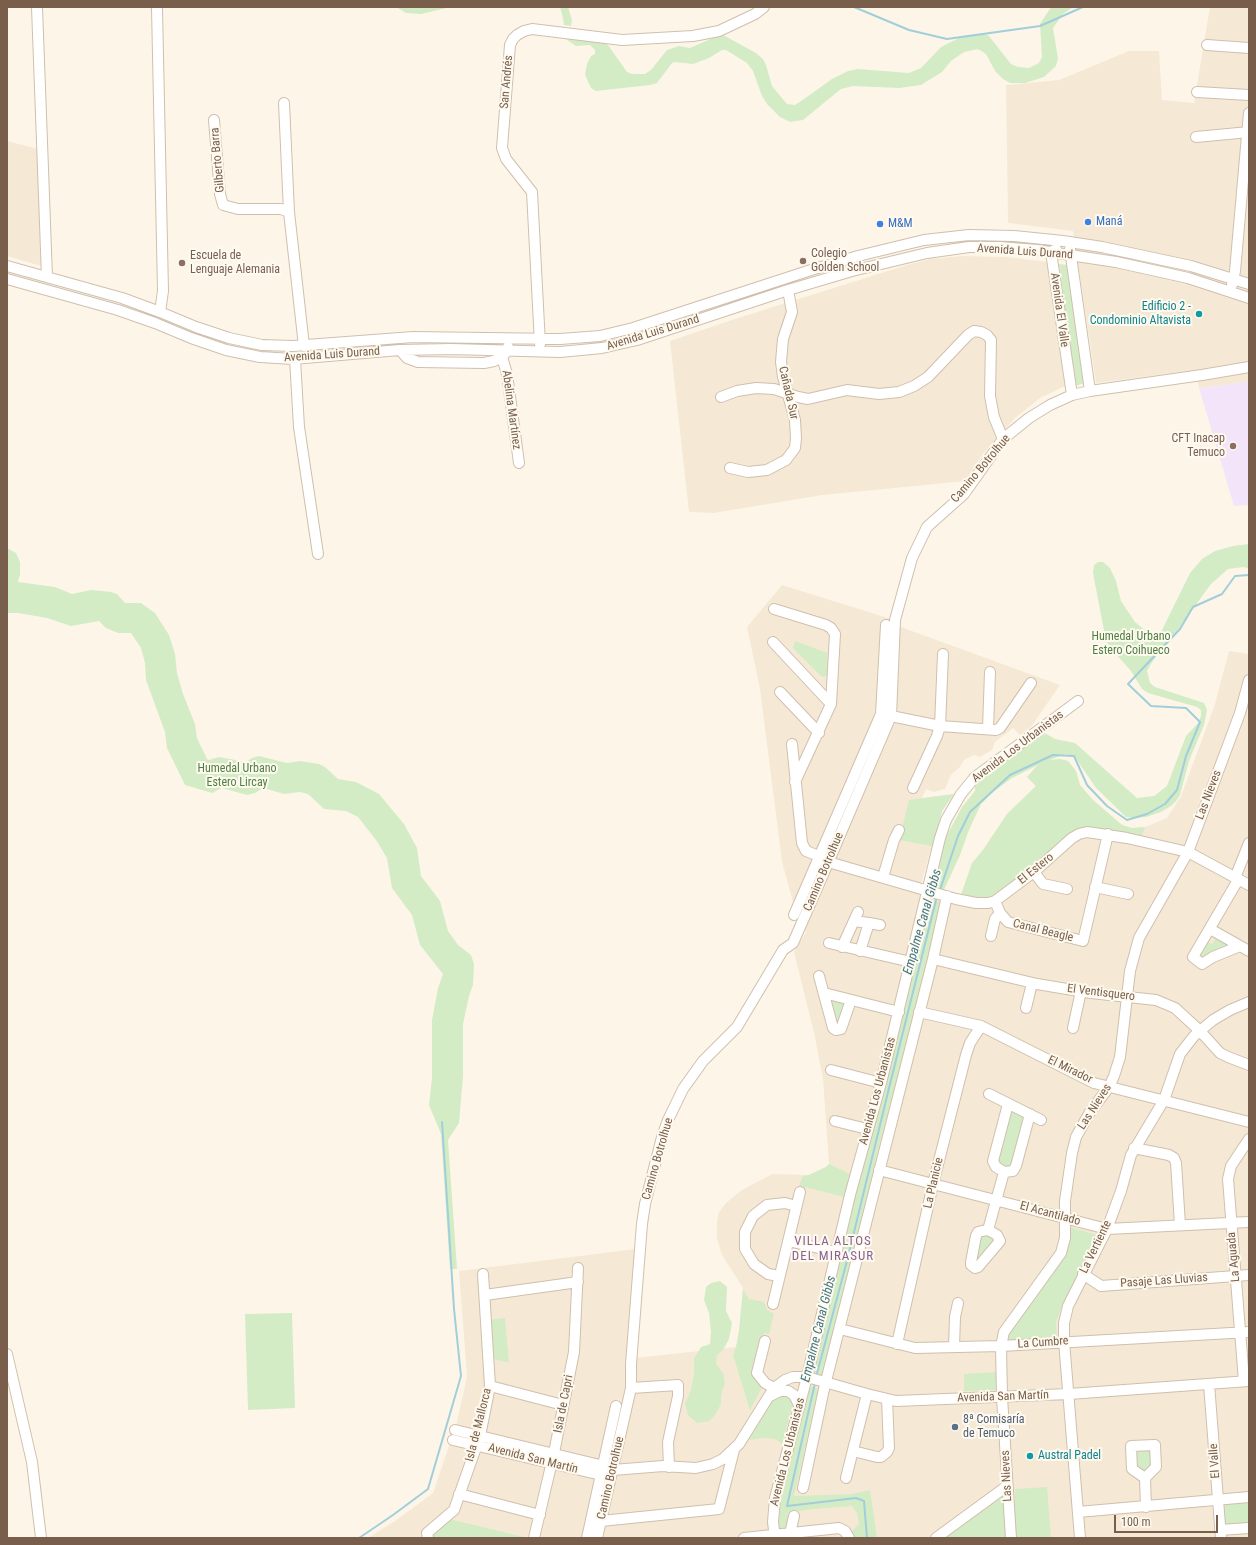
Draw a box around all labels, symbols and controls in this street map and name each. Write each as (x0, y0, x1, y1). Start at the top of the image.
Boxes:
street label: San Andrés (497, 55, 517, 109)
street label: Gilberto Barra (208, 127, 228, 193)
place label: Maná (1096, 215, 1122, 229)
place label: M&M (888, 217, 913, 231)
marker: Maná (1083, 217, 1093, 227)
marker: M&M (875, 219, 885, 229)
street label: Avenida Luis Durand (977, 241, 1073, 263)
place label: Colegio Golden School (811, 247, 879, 275)
place label: Escuela de Lenguaje Alemania (190, 249, 280, 277)
marker: Colegio Golden School (798, 256, 808, 266)
marker: Escuela de Lenguaje Alemania (177, 258, 187, 268)
street label: Avenida El Valle (1047, 272, 1071, 348)
place label: Edificio 2 - Condominio Altavista (1090, 300, 1191, 328)
marker: Edificio 2 - Condominio Altavista (1194, 309, 1204, 319)
street label: Avenida Luis Durand (605, 312, 701, 354)
street label: Avenida Luis Durand (284, 344, 380, 366)
street label: Cañada Sur (775, 365, 801, 421)
street label: Abelina Martínez (498, 369, 524, 451)
street label: Camino Botrolhue (948, 432, 1014, 506)
place label: CFT Inacap Temuco (1172, 432, 1225, 460)
marker: CFT Inacap Temuco (1228, 441, 1238, 451)
park label: Humedal Urbano Estero Coihueco (1091, 630, 1171, 658)
street label: Avenida Los Urbanistas (969, 708, 1067, 786)
park label: Humedal Urbano Estero Lircay (197, 762, 277, 790)
street label: Las Nieves (1193, 768, 1225, 822)
street label: Camino Botrolhue (801, 830, 847, 914)
street label: El Estero (1015, 850, 1057, 888)
water label: Empalme Canal Gibbs (900, 867, 946, 977)
street label: Canal Beagle (1011, 917, 1075, 945)
street label: El Ventisquero (1066, 982, 1136, 1004)
street label: Avenida Los Urbanistas (857, 1035, 899, 1147)
street label: El Mirador (1045, 1053, 1095, 1087)
street label: Las Nieves (1075, 1081, 1115, 1133)
street label: Camino Botrolhue (639, 1116, 677, 1202)
street label: La Planicie (921, 1156, 947, 1210)
street label: El Acantilado (1018, 1199, 1082, 1229)
street label: La Vertiente (1077, 1218, 1115, 1276)
street label: La Aguada (1225, 1231, 1243, 1283)
district label: VILLA ALTOS DEL MIRASUR (792, 1234, 874, 1265)
street label: Pasaje Las Lluvias (1120, 1271, 1208, 1291)
water label: Empalme Canal Gibbs (798, 1274, 840, 1384)
street label: La Cumbre (1017, 1334, 1069, 1352)
street label: Isla de Capri (551, 1374, 577, 1434)
street label: Isla de Mallorca (463, 1387, 495, 1463)
street label: Avenida San Martín (957, 1388, 1049, 1406)
street label: Avenida Los Urbanistas (768, 1396, 808, 1508)
place label: 8ª Comisaría de Temuco (963, 1413, 1024, 1441)
marker: 8ª Comisaría de Temuco (950, 1422, 960, 1432)
street label: Camino Botrolhue (594, 1435, 628, 1521)
street label: Avenida San Martín (487, 1441, 579, 1477)
street label: El Valle (1207, 1443, 1223, 1479)
place label: Austral Padel (1038, 1449, 1101, 1463)
street label: Las Nieves (998, 1450, 1016, 1502)
marker: Austral Padel (1025, 1451, 1035, 1461)
scale bar (1116, 1507, 1220, 1533)
text: 100 m (1121, 1515, 1151, 1529)

